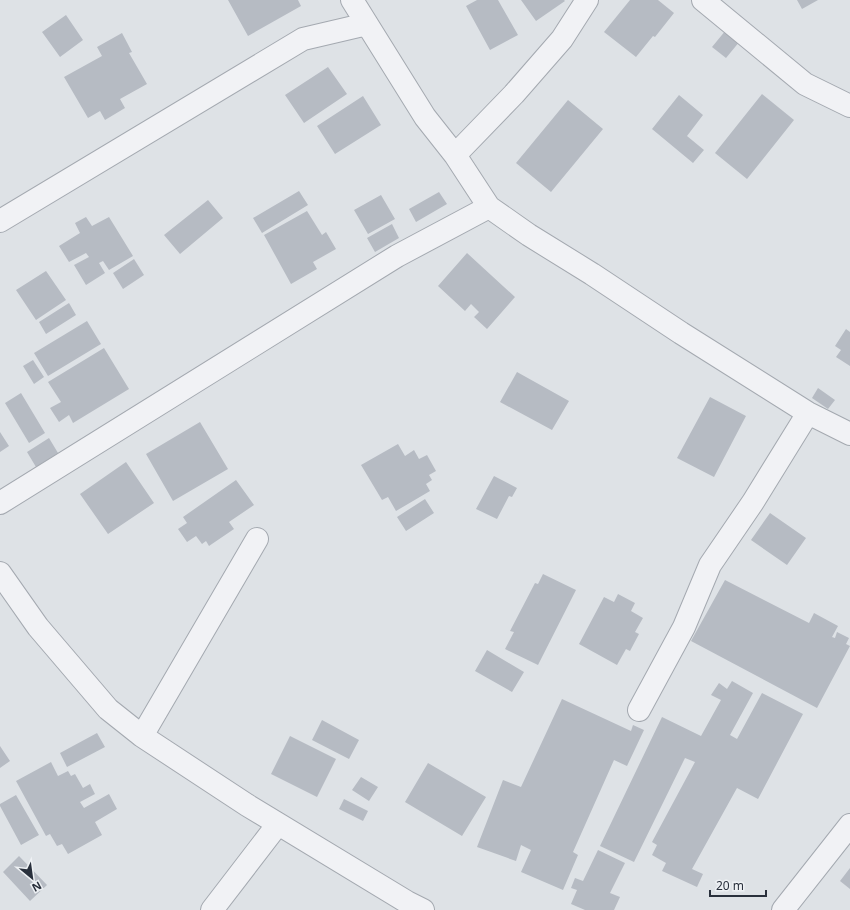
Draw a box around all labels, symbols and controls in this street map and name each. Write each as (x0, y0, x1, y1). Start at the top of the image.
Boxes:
north arrow (12, 858, 52, 898)
scale bar (710, 872, 766, 898)
text: 20 m (716, 877, 744, 894)
text: N (30, 878, 45, 896)

